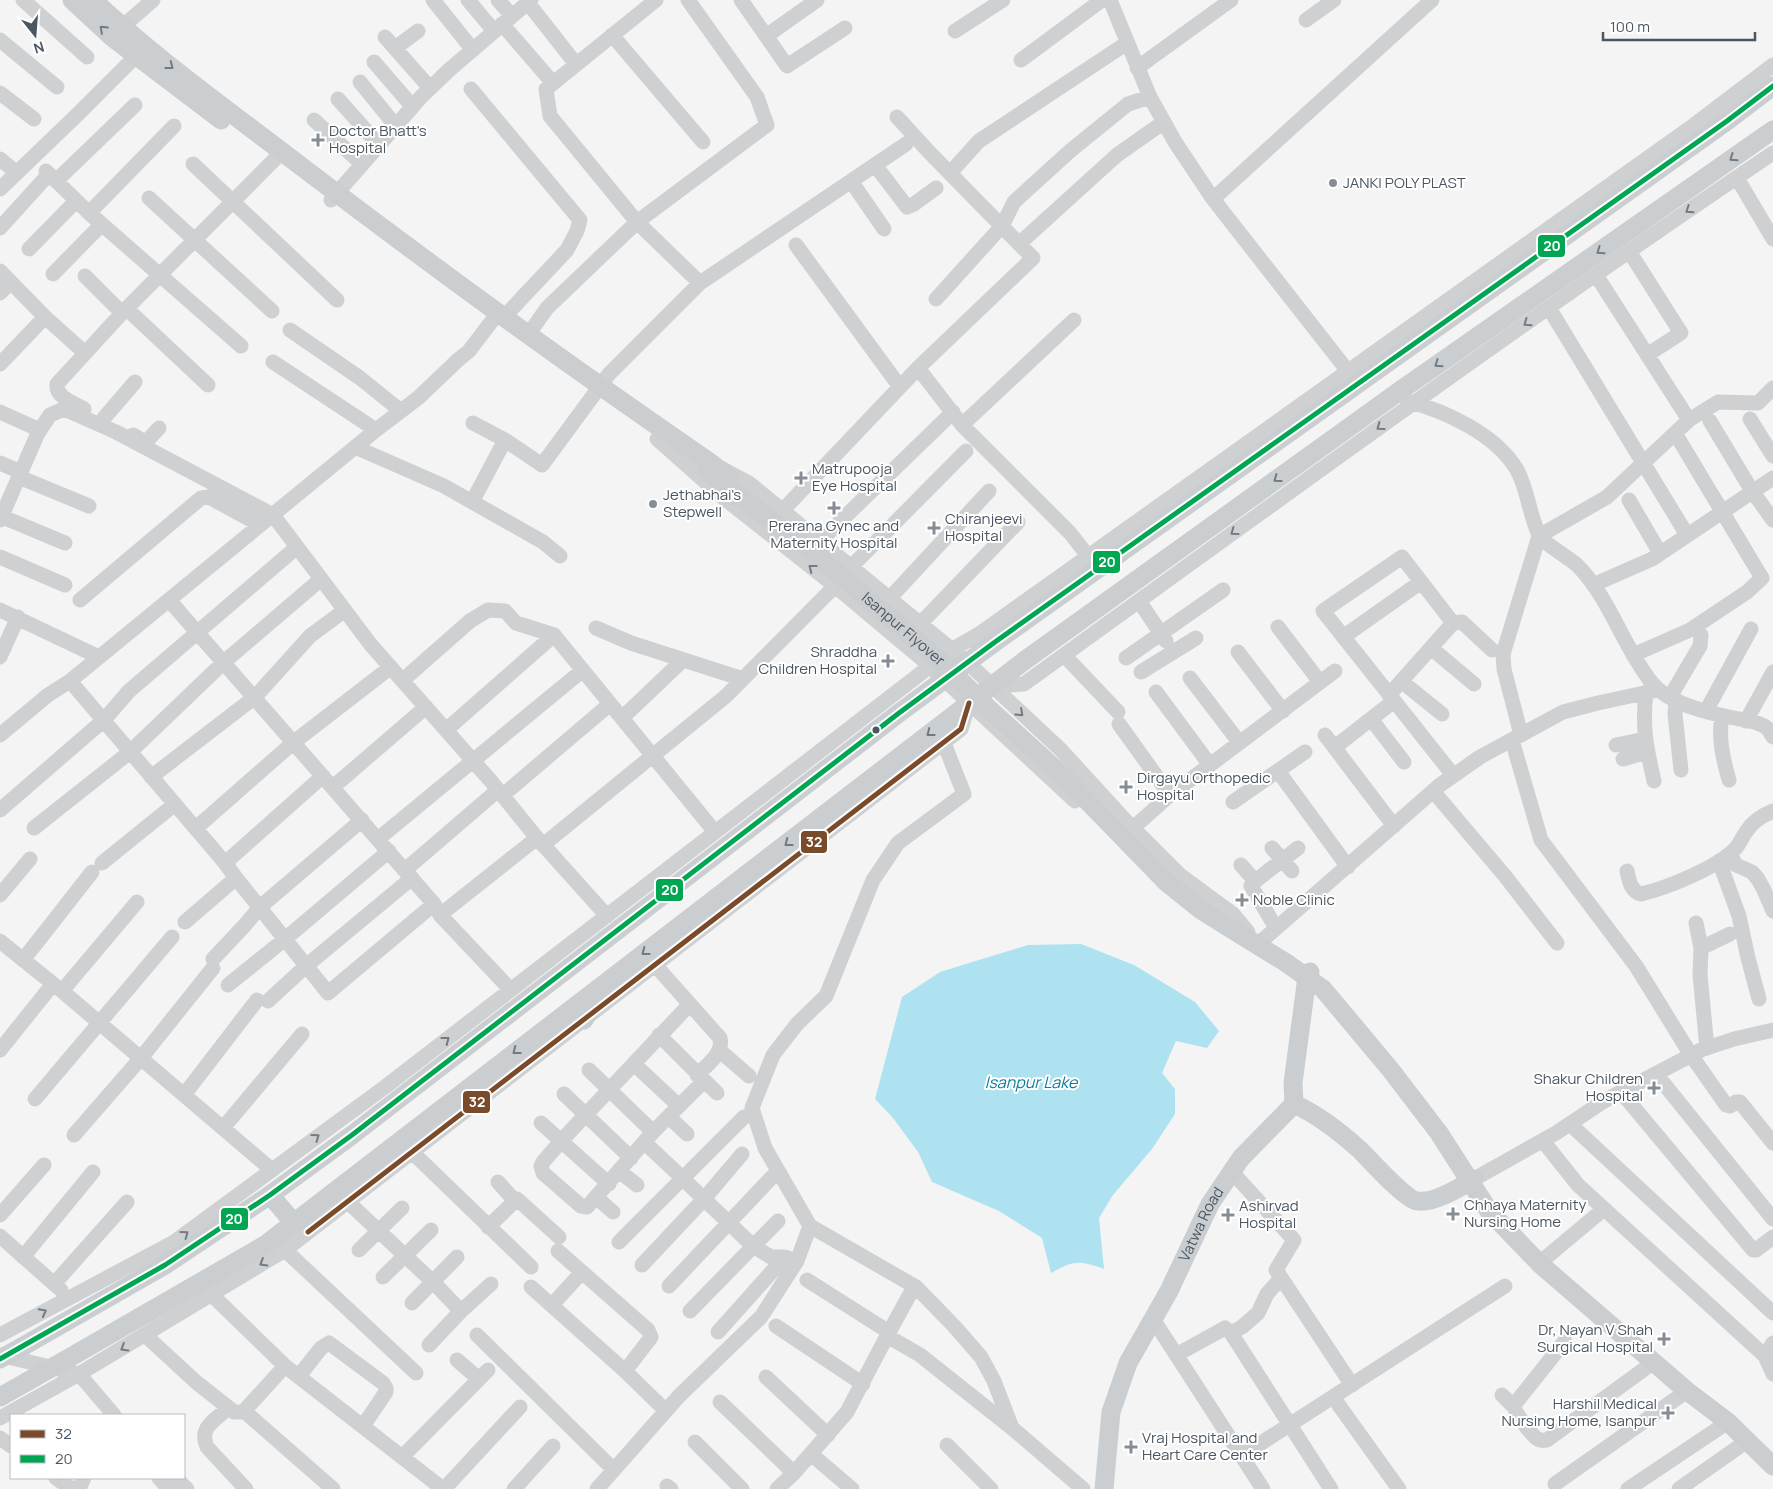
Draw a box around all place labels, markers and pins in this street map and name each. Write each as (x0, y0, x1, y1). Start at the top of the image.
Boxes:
place label: Doctor Bhatt's Hospital (329, 120, 427, 158)
marker: Doctor Bhatt's Hospital (311, 133, 325, 147)
place label: JANKI POLY PLAST (1343, 172, 1466, 193)
marker: JANKI POLY PLAST (1327, 177, 1339, 189)
place label: Matrupooja Eye Hospital (812, 458, 897, 496)
marker: Matrupooja Eye Hospital (794, 471, 808, 485)
place label: Jethabhai's Stepwell (663, 484, 741, 522)
marker: Jethabhai's Stepwell (647, 498, 659, 510)
marker: Prerana Gynec and Maternity Hospital (827, 501, 841, 515)
place label: Chiranjeevi Hospital (945, 508, 1023, 546)
place label: Prerana Gynec and Maternity Hospital (769, 515, 899, 553)
marker: Chiranjeevi Hospital (927, 521, 941, 535)
place label: Shraddha Children Hospital (759, 641, 877, 679)
marker: Shraddha Children Hospital (881, 654, 895, 668)
unlabelled marker (871, 725, 881, 735)
place label: Dirgayu Orthopedic Hospital (1137, 767, 1271, 805)
marker: Dirgayu Orthopedic Hospital (1119, 780, 1133, 794)
place label: Noble Clinic (1253, 889, 1335, 910)
marker: Noble Clinic (1235, 893, 1249, 907)
place label: Shakur Children Hospital (1534, 1068, 1643, 1106)
marker: Shakur Children Hospital (1647, 1081, 1661, 1095)
place label: Chhaya Maternity Nursing Home (1464, 1194, 1586, 1232)
place label: Ashirvad Hospital (1239, 1195, 1299, 1233)
marker: Chhaya Maternity Nursing Home (1446, 1207, 1460, 1221)
marker: Ashirvad Hospital (1221, 1208, 1235, 1222)
place label: Dr, Nayan V Shah Surgical Hospital (1537, 1319, 1653, 1357)
marker: Dr, Nayan V Shah Surgical Hospital (1657, 1332, 1671, 1346)
place label: Harshil Medical Nursing Home, Isanpur (1501, 1393, 1658, 1431)
marker: Harshil Medical Nursing Home, Isanpur (1661, 1406, 1675, 1420)
place label: Vraj Hospital and Heart Care Center (1142, 1427, 1268, 1465)
marker: Vraj Hospital and Heart Care Center (1124, 1440, 1138, 1454)

